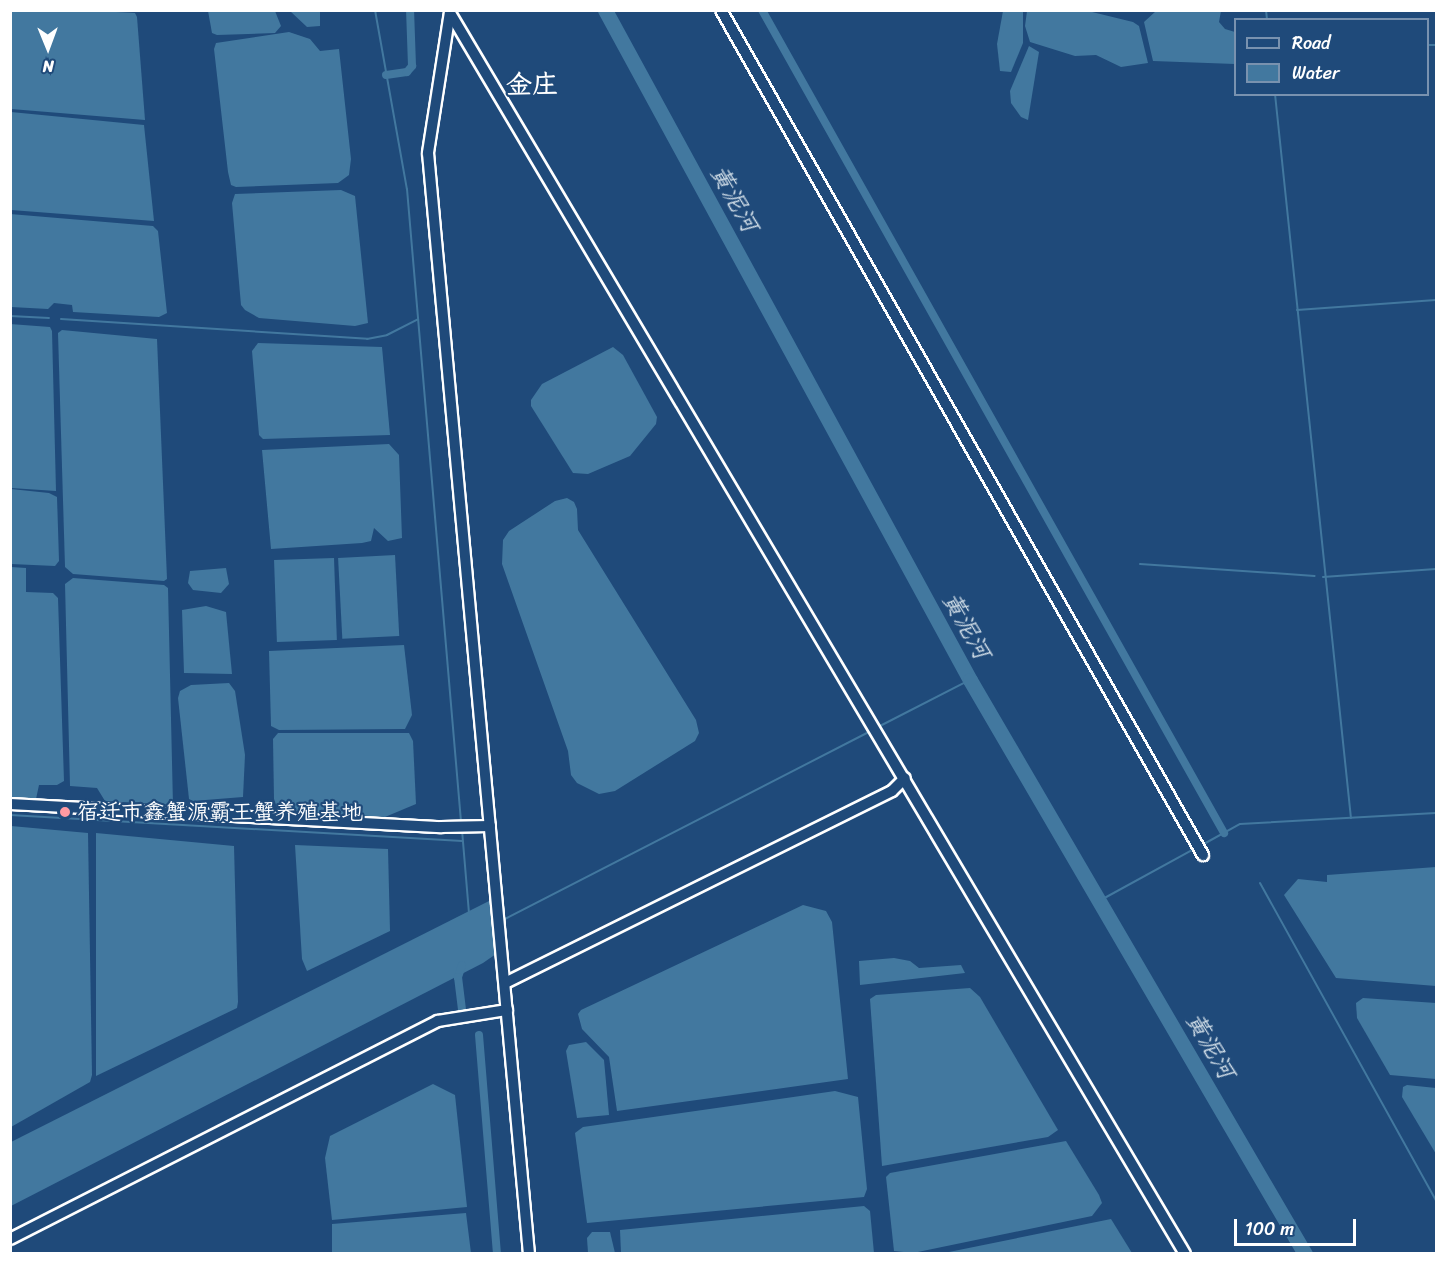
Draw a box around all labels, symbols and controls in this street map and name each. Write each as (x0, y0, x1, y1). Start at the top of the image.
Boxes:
north arrow (18, 18, 78, 78)
legend (1234, 18, 1429, 96)
text: Road (1292, 27, 1331, 59)
text: N (43, 52, 54, 81)
text: Water (1292, 57, 1339, 89)
district label: 金庄 (506, 69, 558, 101)
water label: 黄泥河 (704, 161, 764, 237)
water label: 黄泥河 (936, 588, 996, 664)
place label: 宿迁市鑫蟹源霸王蟹养殖基地 (77, 799, 363, 825)
marker: 宿迁市鑫蟹源霸王蟹养殖基地 (58, 805, 72, 819)
water label: 黄泥河 (1180, 1008, 1240, 1084)
scale bar (1237, 1207, 1358, 1245)
text: 100 m (1245, 1213, 1294, 1245)

